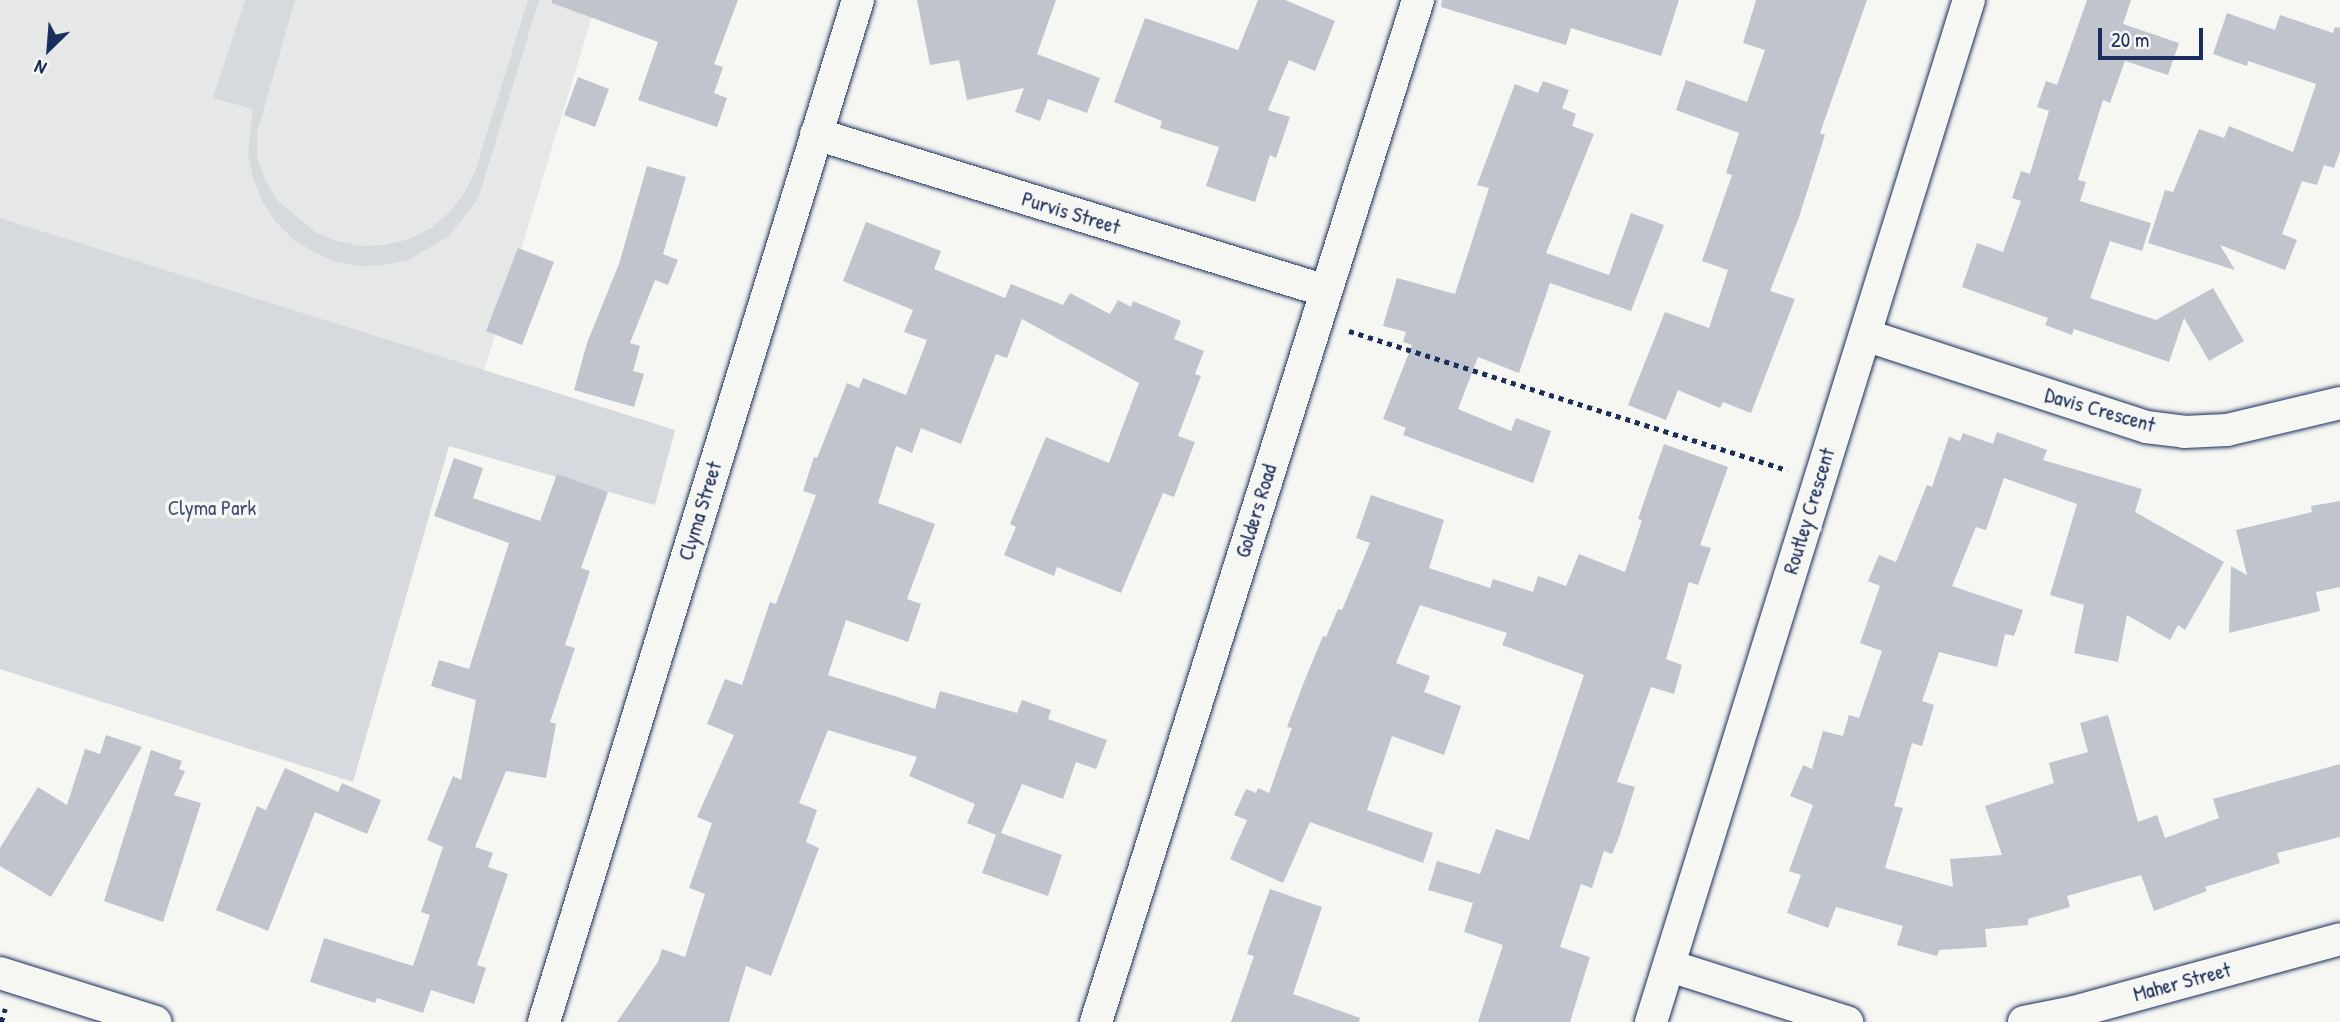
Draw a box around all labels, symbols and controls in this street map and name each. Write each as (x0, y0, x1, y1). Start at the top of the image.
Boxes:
north arrow (14, 14, 84, 84)
scale bar (2102, 14, 2207, 58)
text: 20 m (2111, 25, 2149, 54)
text: N (30, 54, 50, 82)
street label: Purvis Street (1019, 186, 1123, 240)
street label: Davis Crescent (2042, 382, 2158, 438)
street label: Routley Crescent (1778, 445, 1840, 577)
street label: Clyma Street (673, 458, 727, 564)
street label: Golders Road (1230, 461, 1282, 561)
park label: Clyma Park (168, 495, 256, 521)
street label: Maher Street (2131, 957, 2233, 1007)

